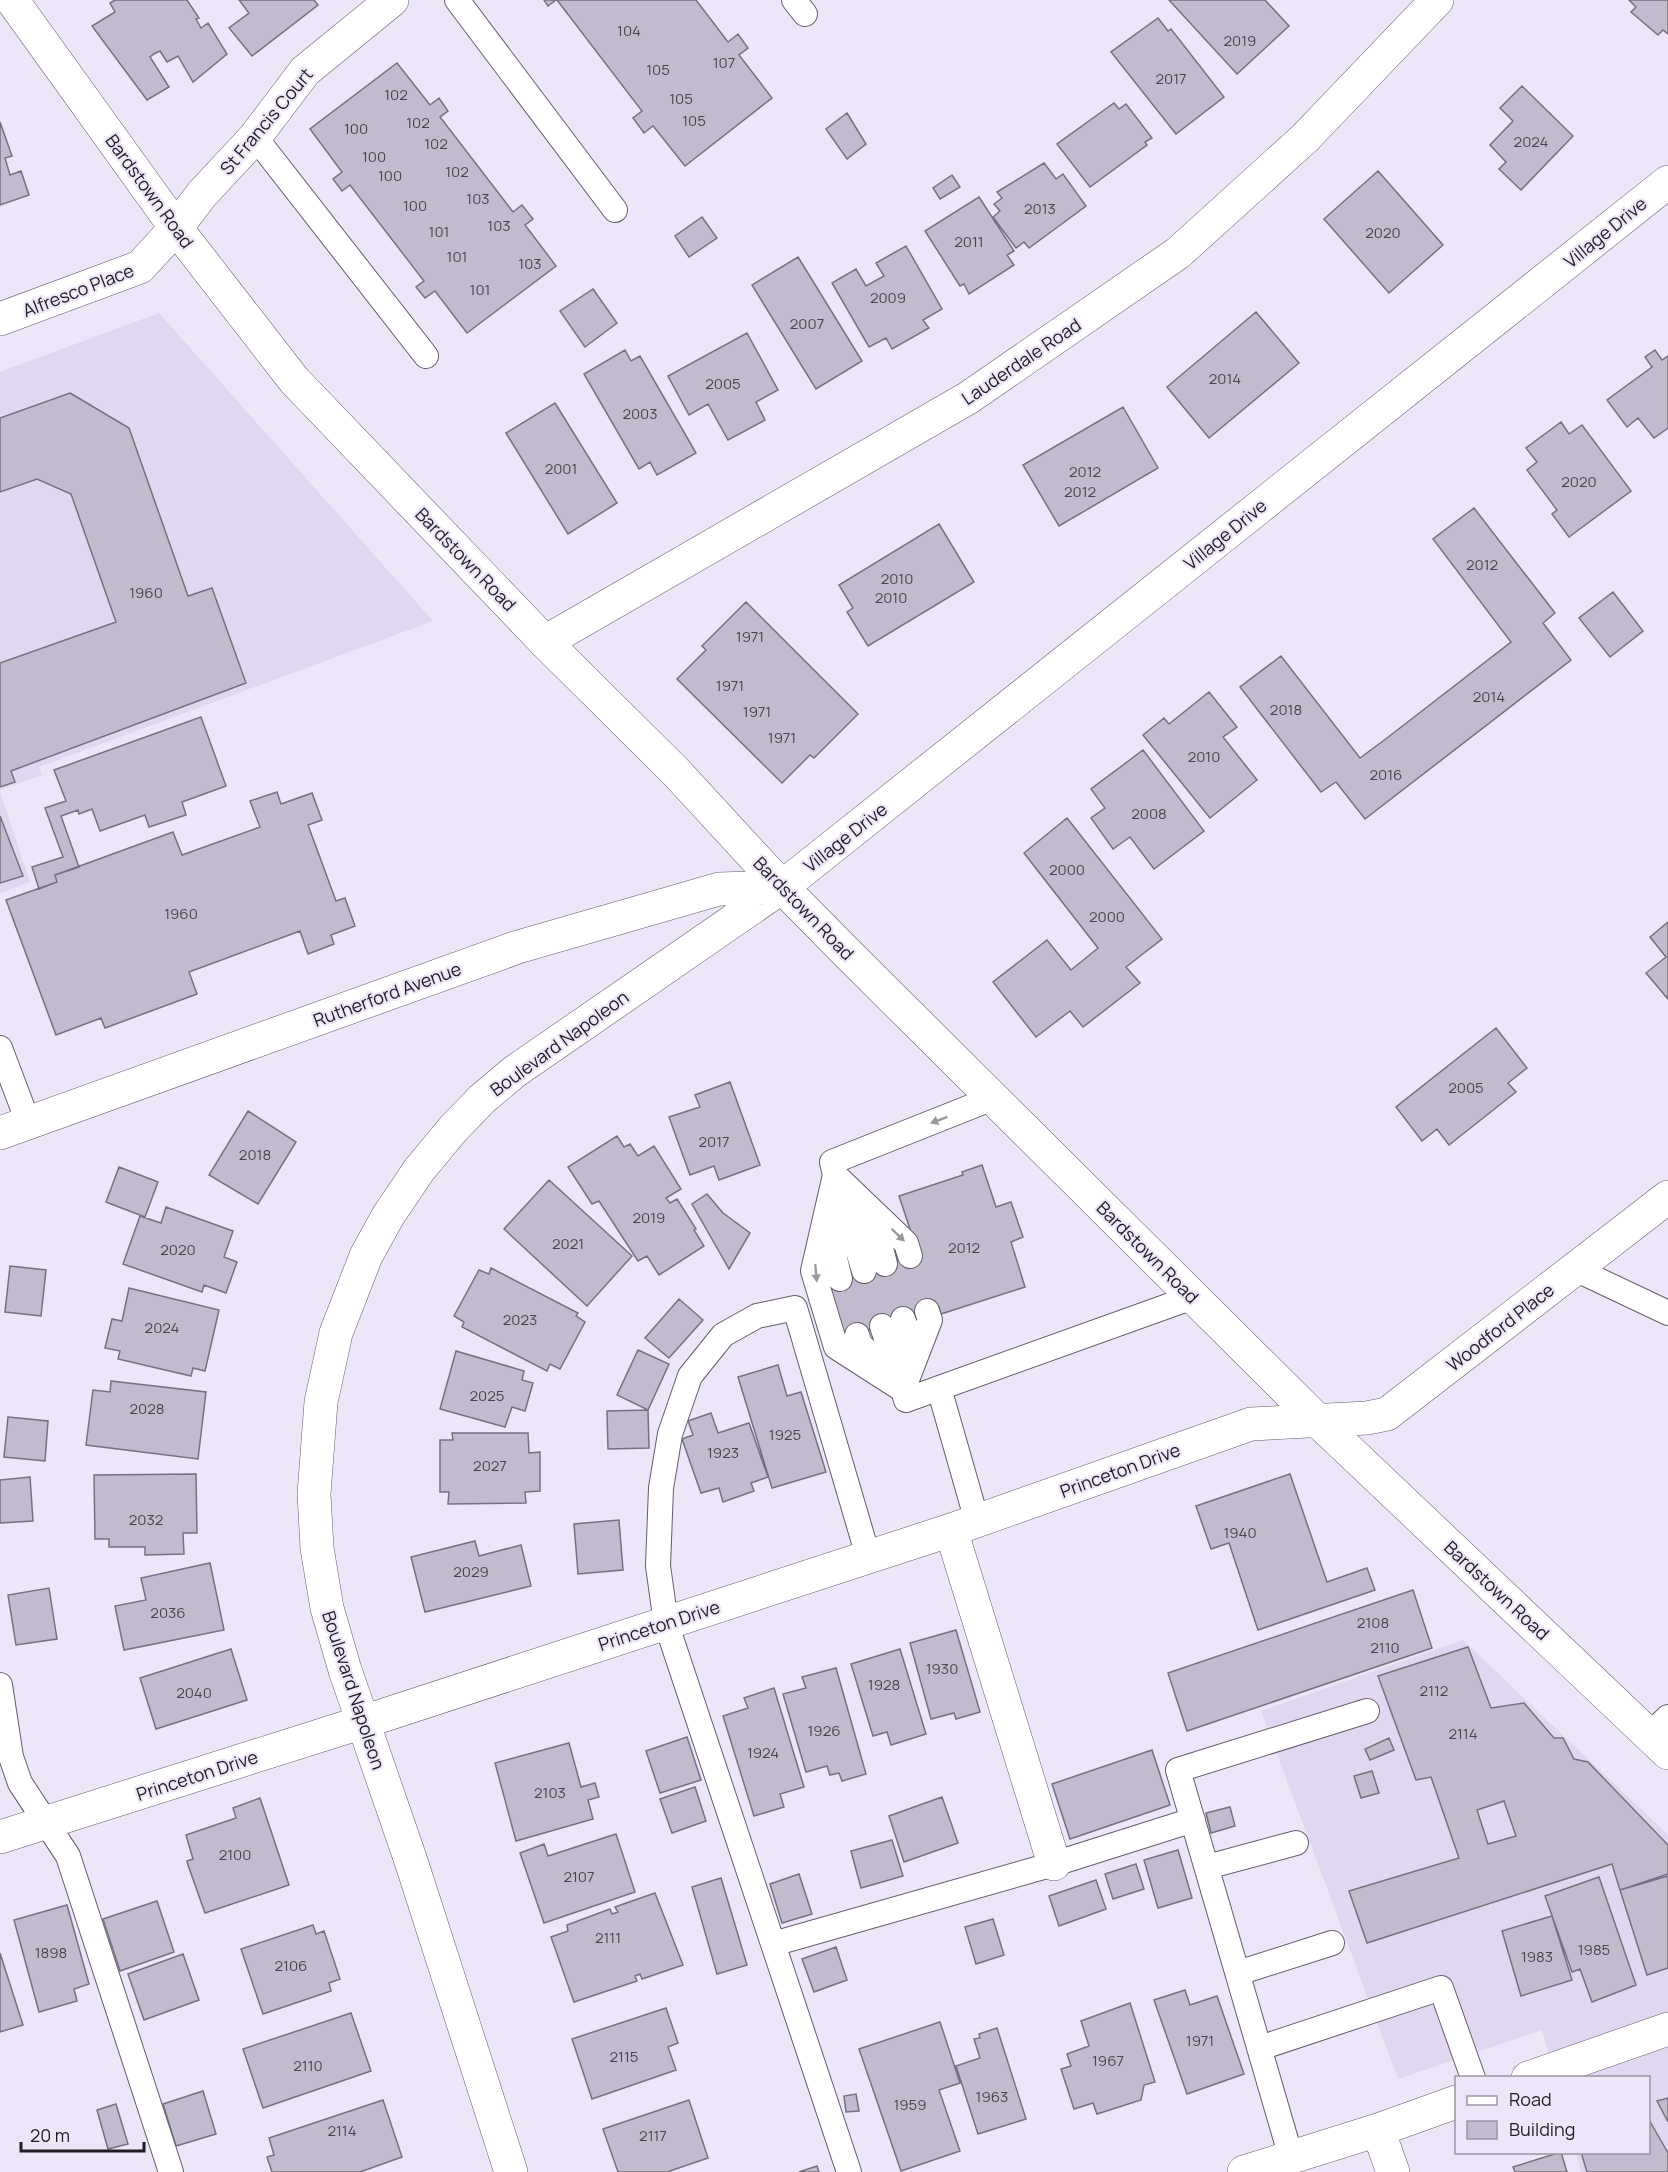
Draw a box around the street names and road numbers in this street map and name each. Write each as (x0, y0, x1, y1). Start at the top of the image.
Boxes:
street label: St Francis Court (214, 63, 318, 179)
street label: Bardstown Road (101, 129, 199, 253)
street label: Village Drive (1559, 191, 1651, 273)
street label: Alfresco Place (19, 258, 137, 322)
street label: Lauderdale Road (957, 312, 1085, 410)
street label: Village Drive (1179, 493, 1271, 575)
street label: Bardstown Road (410, 502, 522, 616)
street label: Village Drive (798, 797, 892, 877)
street label: Bardstown Road (748, 851, 860, 965)
street label: Rutherford Avenue (310, 956, 464, 1032)
street label: Boulevard Napoleon (485, 985, 633, 1101)
street label: Bardstown Road (1092, 1196, 1204, 1308)
street label: Woodford Place (1441, 1277, 1559, 1377)
street label: Princeton Drive (1057, 1437, 1183, 1503)
street label: Bardstown Road (1439, 1535, 1555, 1645)
street label: Princeton Drive (595, 1594, 723, 1656)
street label: Boulevard Napoleon (317, 1608, 391, 1772)
street label: Princeton Drive (133, 1744, 261, 1806)

